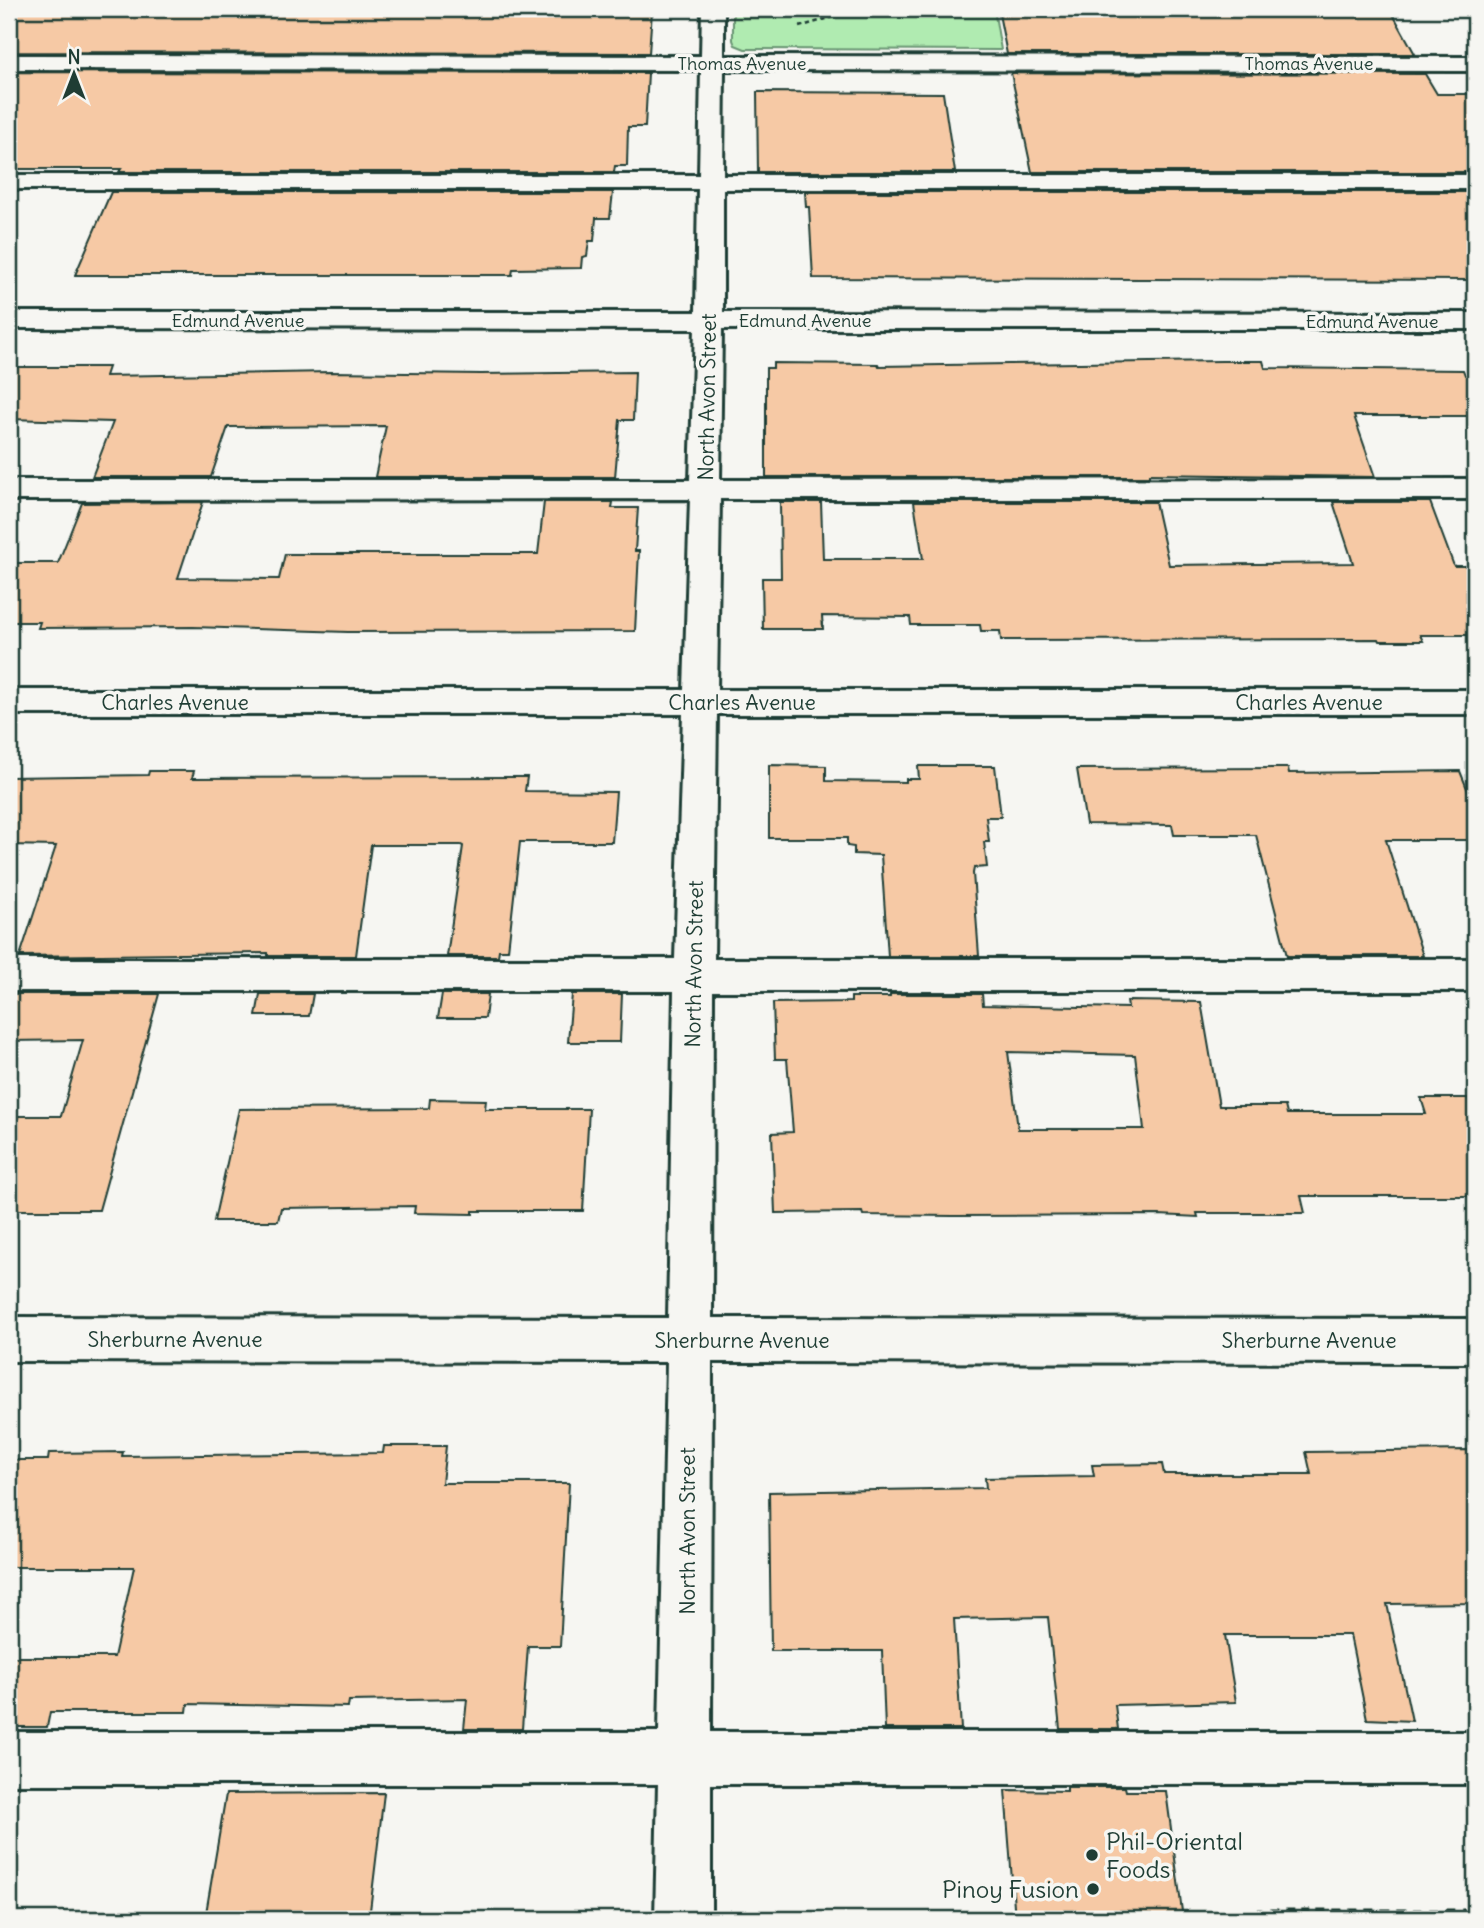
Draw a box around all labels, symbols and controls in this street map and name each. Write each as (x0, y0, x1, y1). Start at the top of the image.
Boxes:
north arrow (38, 38, 108, 108)
text: N (67, 45, 81, 69)
street label: Thomas Avenue (678, 52, 806, 75)
street label: Thomas Avenue (1245, 52, 1373, 75)
street label: Edmund Avenue (172, 309, 304, 332)
street label: Edmund Avenue (739, 309, 871, 332)
street label: Edmund Avenue (1306, 310, 1438, 333)
street label: North Avon Street (692, 313, 722, 481)
street label: Charles Avenue (101, 689, 249, 716)
street label: Charles Avenue (668, 689, 816, 716)
street label: Charles Avenue (1235, 689, 1383, 716)
street label: North Avon Street (679, 880, 709, 1048)
street label: Sherburne Avenue (88, 1326, 262, 1353)
street label: Sherburne Avenue (655, 1327, 829, 1354)
street label: Sherburne Avenue (1222, 1327, 1396, 1354)
street label: North Avon Street (674, 1447, 701, 1615)
place label: Phil-Oriental Foods (1106, 1826, 1243, 1884)
marker: Phil-Oriental Foods (1084, 1847, 1100, 1863)
place label: Pinoy Fusion (942, 1874, 1079, 1904)
marker: Pinoy Fusion (1085, 1881, 1101, 1897)

